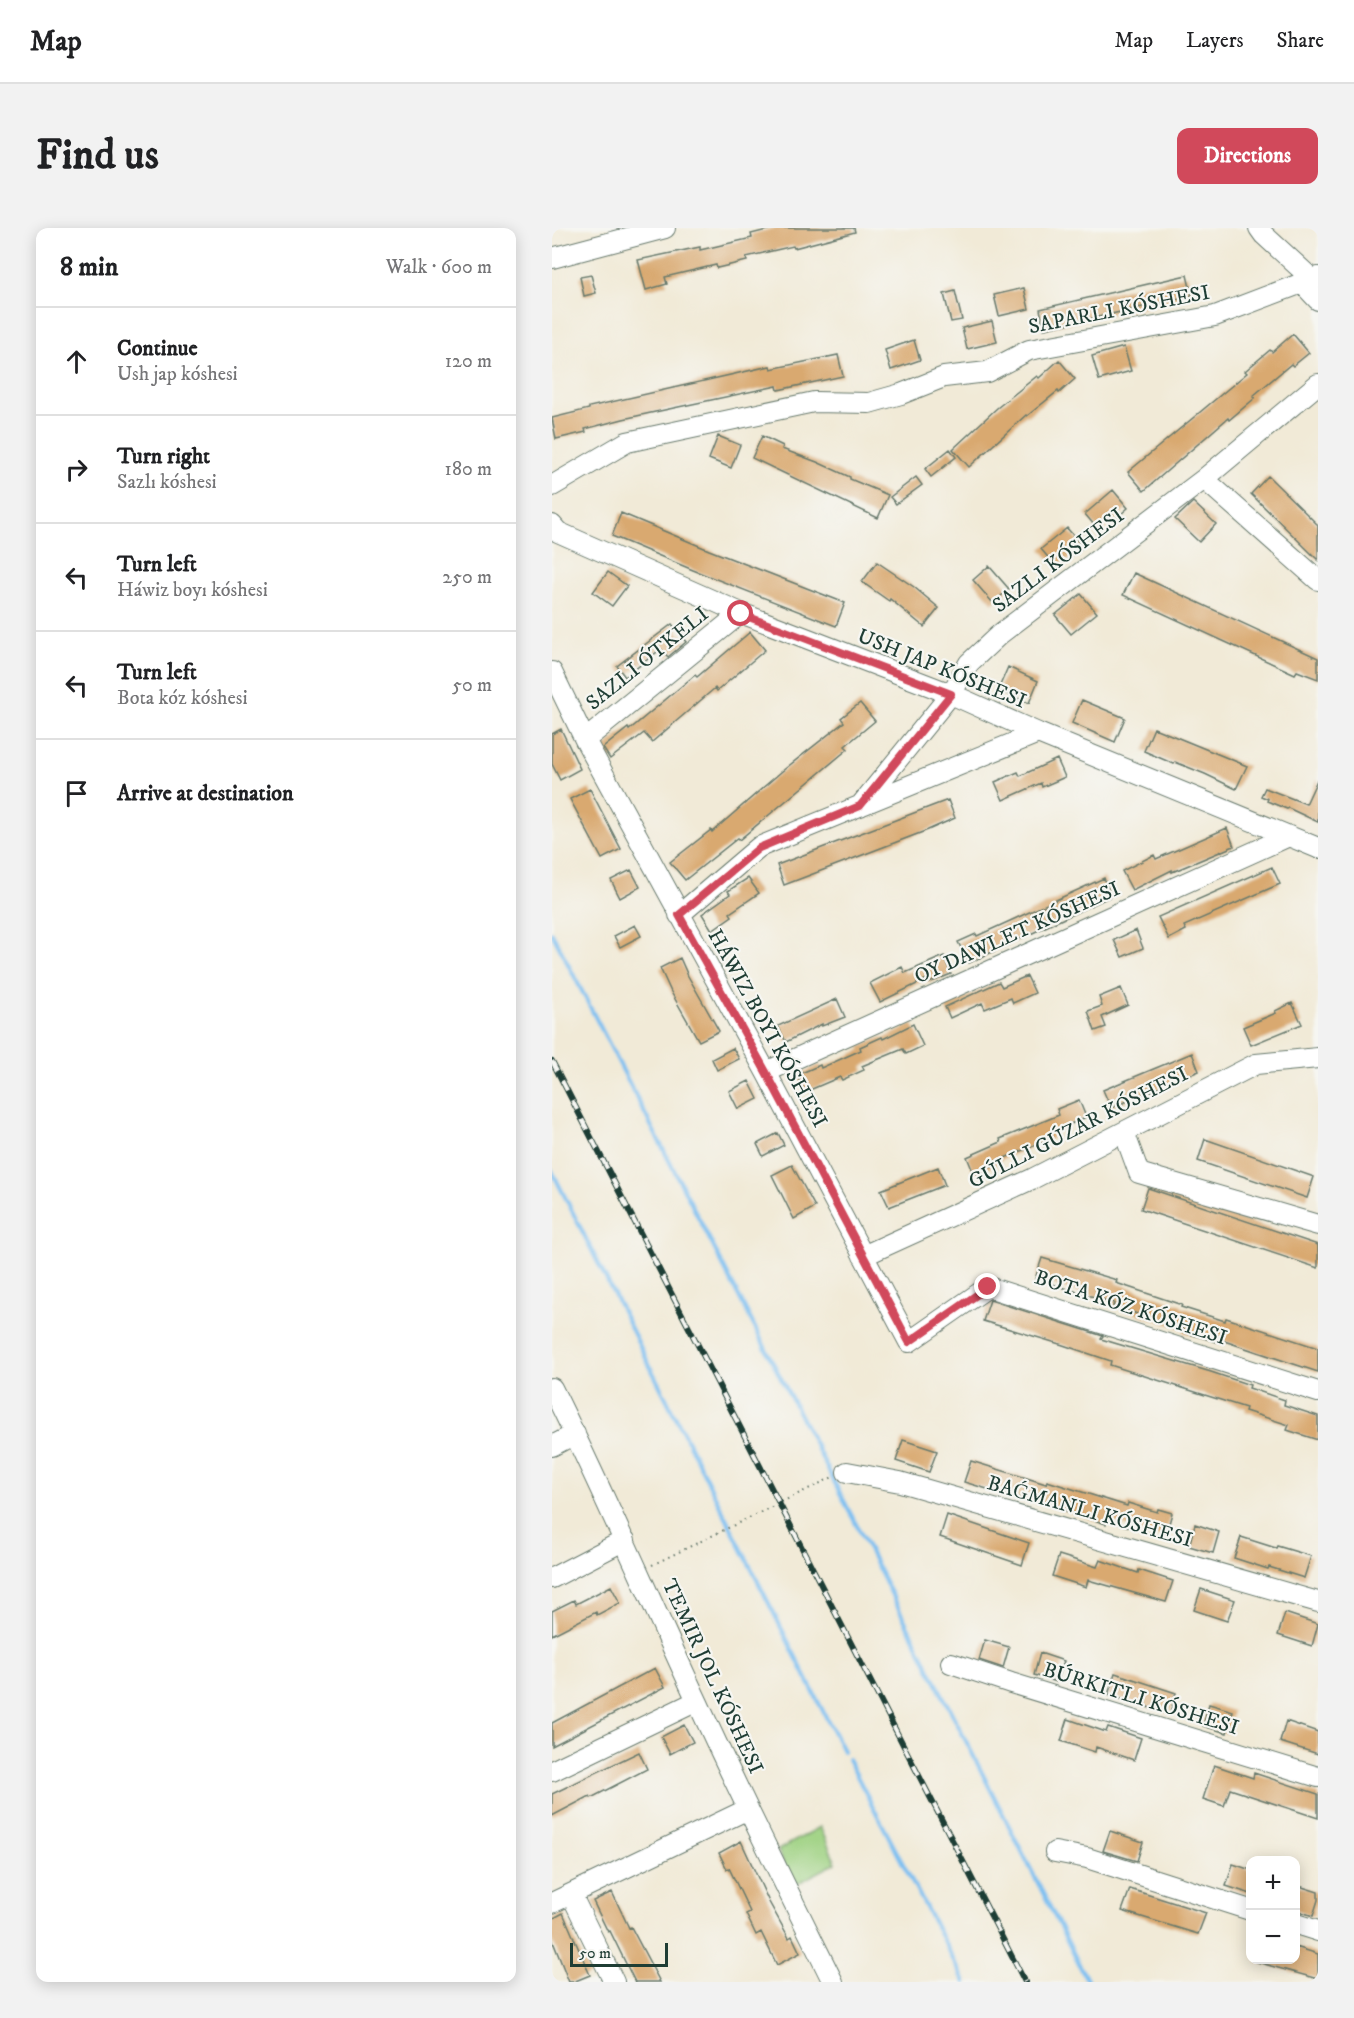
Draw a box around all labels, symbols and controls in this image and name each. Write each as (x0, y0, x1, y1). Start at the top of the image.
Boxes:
text: Map (30, 24, 82, 59)
text: Map (1114, 28, 1153, 54)
text: Layers (1186, 28, 1244, 54)
text: Share (1277, 28, 1324, 54)
button: Directions (1177, 128, 1318, 184)
text: Find us (36, 130, 159, 182)
text: 8 min (60, 251, 118, 284)
text: Walk · 600 m (386, 255, 492, 280)
street label: SAPARLI KÓSHESI (1026, 278, 1212, 340)
text: Continue (117, 335, 198, 362)
icon: ahead (60, 345, 93, 378)
text: 120 m (445, 349, 492, 374)
text: Ush jap kóshesi (117, 362, 238, 387)
text: Turn right (117, 443, 210, 470)
icon: right (60, 453, 93, 486)
text: 180 m (445, 457, 492, 482)
text: Sazlı kóshesi (117, 470, 217, 495)
street label: SAZLI KÓSHESI (986, 501, 1130, 619)
text: Turn left (117, 551, 197, 578)
icon: left (60, 561, 93, 594)
text: 250 m (442, 565, 492, 590)
text: Háwiz boyı kóshesi (117, 578, 268, 603)
street label: SAZLI ÓTKELI (580, 600, 714, 716)
route start (727, 600, 753, 626)
street label: USH JAP KÓSHESI (853, 621, 1031, 715)
text: Turn left (117, 659, 197, 686)
icon: left (60, 669, 93, 702)
text: 50 m (452, 673, 492, 698)
text: Bota kóz kóshesi (117, 686, 248, 711)
icon: arrive (60, 777, 93, 810)
text: Arrive at destination (117, 780, 294, 807)
street label: OY DAWLET KÓSHESI (910, 874, 1124, 990)
street label: HÁWIZ BOYI KÓSHESI (702, 924, 834, 1132)
street label: GÚLLI GÚZAR KÓSHESI (963, 1059, 1193, 1195)
street label: BOTA KÓZ KÓSHESI (1031, 1263, 1231, 1351)
route end (974, 1273, 1000, 1299)
street label: BAǴMANLI KÓSHESI (984, 1468, 1196, 1554)
street label: TEMIR JOL KÓSHESI (656, 1574, 770, 1778)
street label: BÚRKITLI KÓSHESI (1040, 1655, 1242, 1741)
map controls (1246, 1856, 1300, 1964)
button: + (1246, 1856, 1300, 1910)
button: − (1246, 1910, 1300, 1964)
scale bar (570, 1940, 668, 1968)
text: 50 m (579, 1943, 611, 1963)

